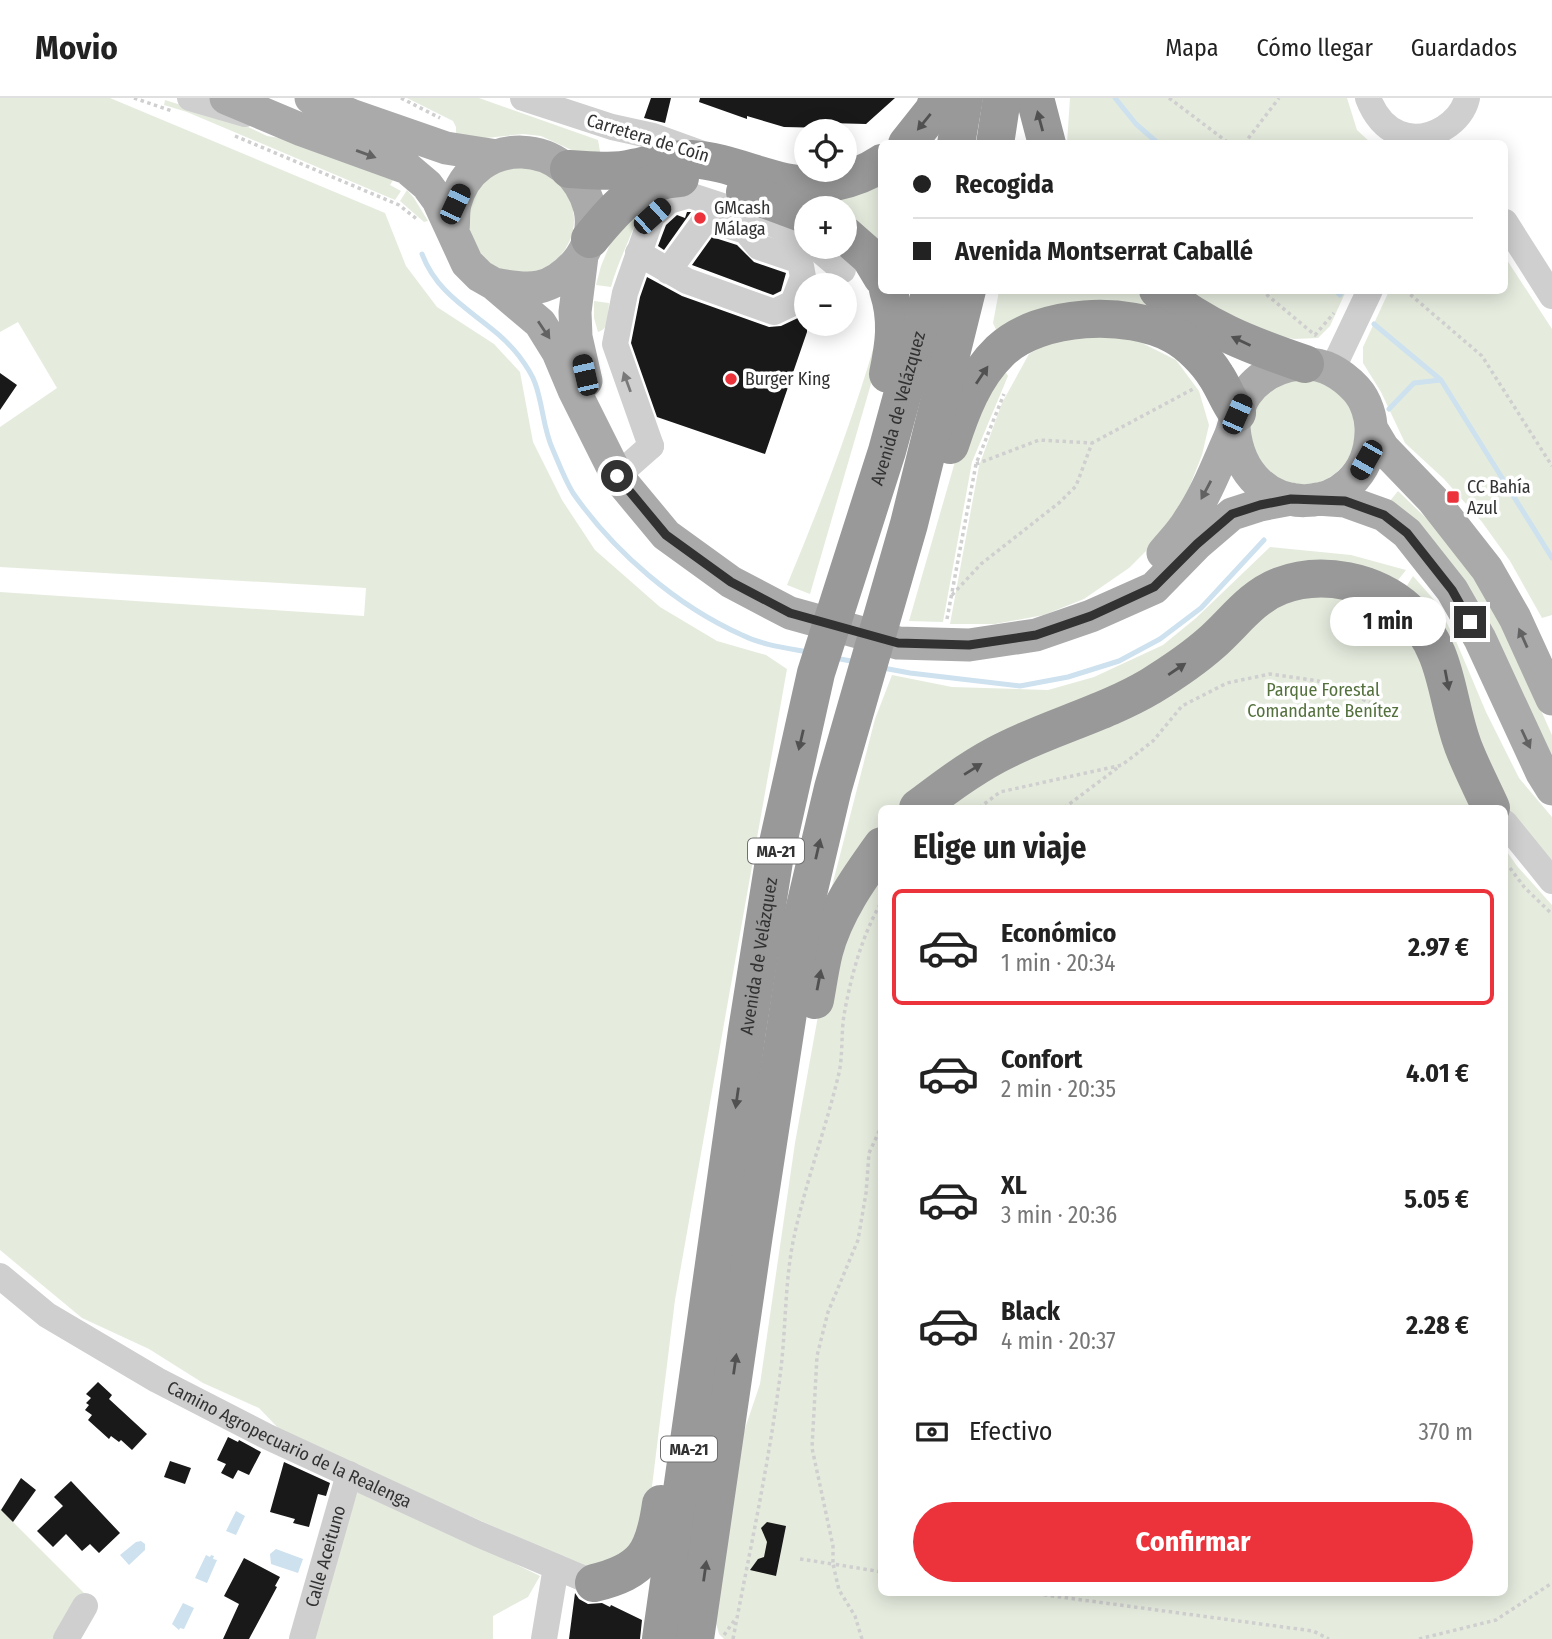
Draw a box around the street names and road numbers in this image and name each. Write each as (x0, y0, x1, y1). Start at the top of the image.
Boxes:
street label: Carretera de Coín (584, 109, 712, 167)
street label: Avenida de Velázquez (866, 329, 930, 488)
road number: MA-21 (748, 838, 804, 864)
street label: Avenida de Velázquez (736, 876, 782, 1036)
street label: Camino Agropecuario de la Realenga (163, 1376, 415, 1513)
road number: MA-21 (661, 1436, 717, 1462)
street label: Calle Aceituno (301, 1503, 350, 1610)

